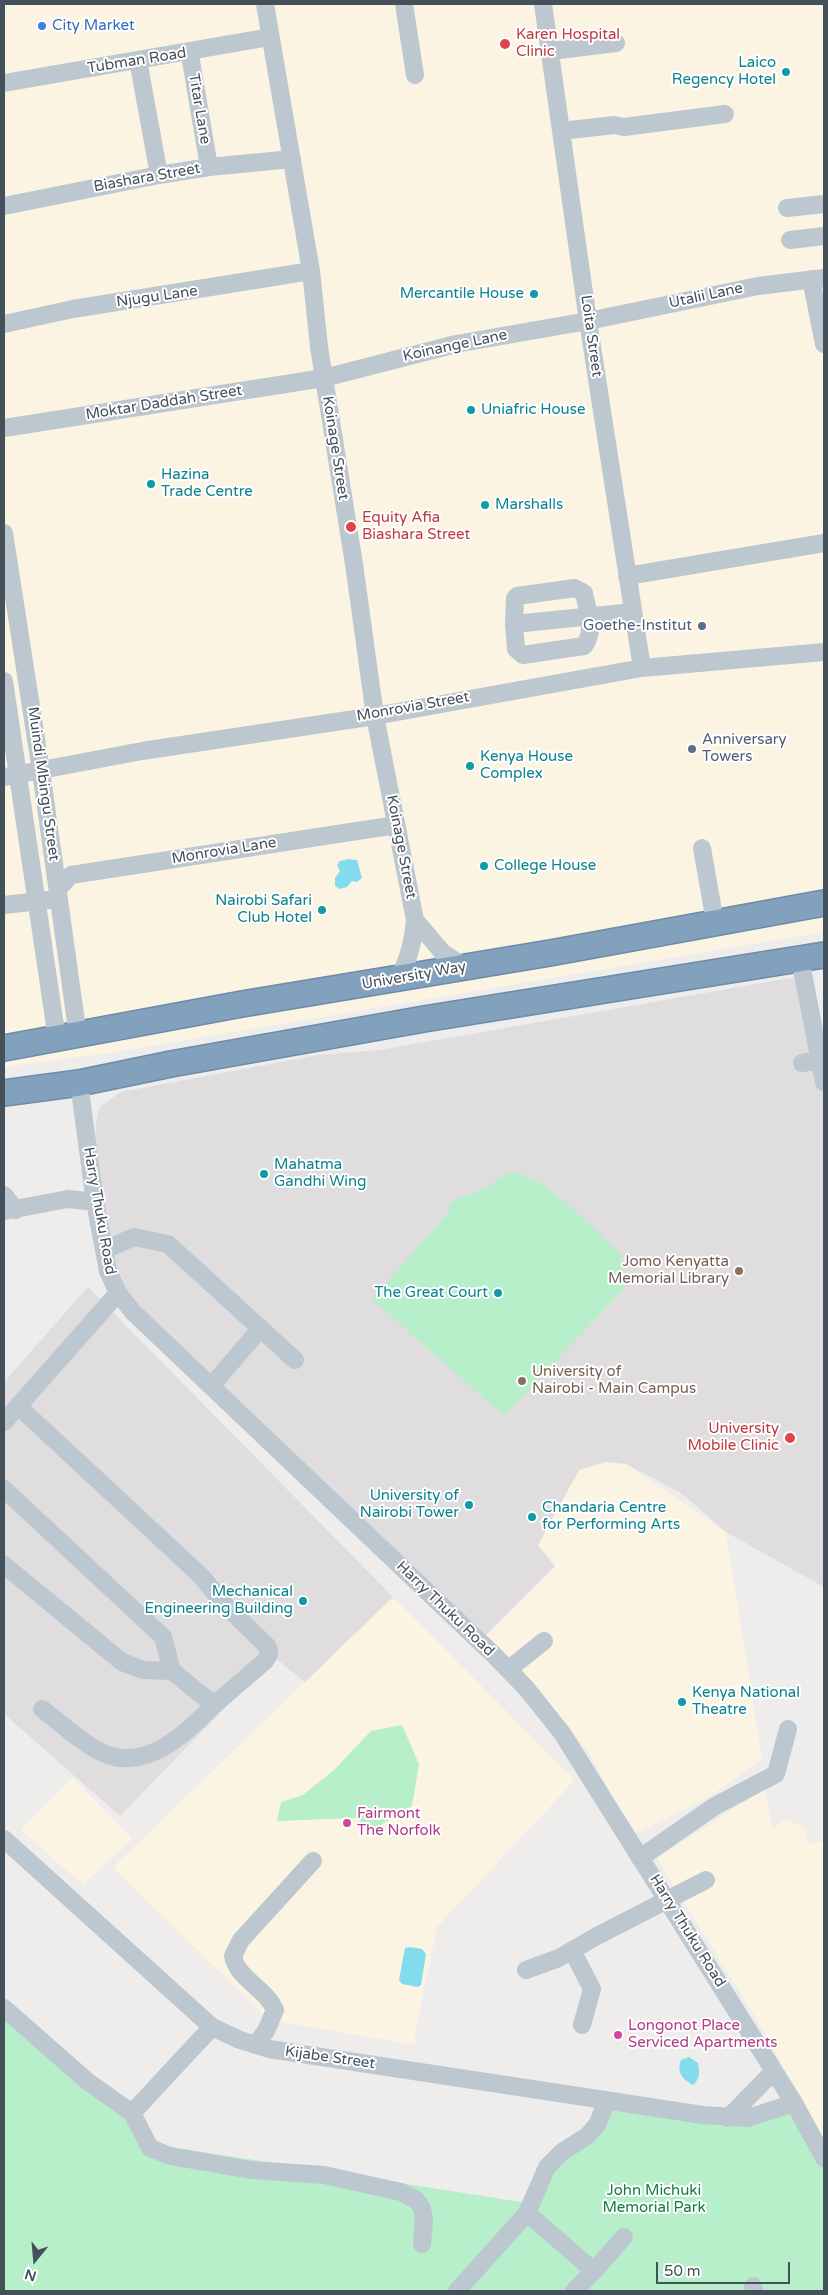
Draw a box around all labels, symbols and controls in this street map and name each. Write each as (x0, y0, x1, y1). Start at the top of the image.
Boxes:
place label: City Market (52, 17, 135, 35)
marker: City Market (36, 20, 48, 32)
place label: Karen Hospital Clinic (516, 26, 620, 61)
marker: Karen Hospital Clinic (498, 37, 512, 51)
street label: Tubman Road (86, 44, 188, 78)
place label: Laico Regency Hotel (672, 54, 776, 89)
marker: Laico Regency Hotel (780, 66, 792, 78)
street label: Titar Lane (184, 72, 214, 146)
street label: Biashara Street (92, 160, 202, 196)
street label: Utalii Lane (667, 279, 745, 313)
street label: Njugu Lane (115, 282, 199, 312)
place label: Mercantile House (400, 285, 524, 303)
marker: Mercantile House (528, 288, 540, 300)
street label: Loita Street (576, 294, 606, 378)
street label: Koinange Lane (401, 326, 509, 366)
street label: Moktar Daddah Street (84, 382, 244, 424)
street label: Koinage Street (318, 395, 352, 501)
place label: Uniafric House (481, 401, 585, 419)
marker: Uniafric House (465, 404, 477, 416)
place label: Hazina Trade Centre (161, 466, 253, 501)
marker: Hazina Trade Centre (145, 478, 157, 490)
place label: Marshalls (495, 496, 563, 514)
marker: Marshalls (479, 499, 491, 511)
place label: Equity Afia Biashara Street (362, 509, 470, 544)
marker: Equity Afia Biashara Street (344, 520, 358, 534)
place label: Goethe-Institut (583, 617, 692, 635)
marker: Goethe-Institut (696, 620, 708, 632)
street label: Monrovia Street (355, 688, 471, 726)
street label: Muindi Mbingu Street (23, 706, 63, 862)
place label: Anniversary Towers (702, 731, 787, 766)
marker: Anniversary Towers (686, 743, 698, 755)
place label: Kenya House Complex (480, 748, 573, 783)
marker: Kenya House Complex (464, 760, 476, 772)
street label: Koinage Street (382, 794, 420, 900)
street label: Monrovia Lane (170, 834, 278, 868)
place label: College House (494, 857, 596, 875)
marker: College House (478, 860, 490, 872)
place label: Nairobi Safari Club Hotel (215, 892, 312, 927)
marker: Nairobi Safari Club Hotel (316, 904, 328, 916)
street label: University Way (360, 958, 468, 994)
street label: Harry Thuku Road (79, 1146, 119, 1276)
place label: Mahatma Gandhi Wing (274, 1156, 367, 1191)
marker: Mahatma Gandhi Wing (258, 1168, 270, 1180)
place label: Jomo Kenyatta Memorial Library (608, 1253, 729, 1288)
marker: Jomo Kenyatta Memorial Library (733, 1265, 745, 1277)
place label: The Great Court (374, 1284, 488, 1302)
marker: The Great Court (492, 1287, 504, 1299)
place label: University of Nairobi - Main Campus (532, 1363, 696, 1398)
marker: University of Nairobi - Main Campus (516, 1375, 528, 1387)
place label: University Mobile Clinic (688, 1420, 779, 1455)
marker: University Mobile Clinic (783, 1431, 797, 1445)
place label: University of Nairobi Tower (360, 1487, 459, 1522)
marker: University of Nairobi Tower (463, 1499, 475, 1511)
place label: Chandaria Centre for Performing Arts (542, 1499, 680, 1534)
marker: Chandaria Centre for Performing Arts (526, 1511, 538, 1523)
street label: Harry Thuku Road (392, 1558, 498, 1660)
place label: Mechanical Engineering Building (144, 1583, 293, 1618)
marker: Mechanical Engineering Building (297, 1595, 309, 1607)
place label: Kenya National Theatre (692, 1684, 800, 1719)
marker: Kenya National Theatre (676, 1696, 688, 1708)
place label: Fairmont The Norfolk (357, 1805, 441, 1840)
marker: Fairmont The Norfolk (341, 1817, 353, 1829)
street label: Harry Thuku Road (645, 1871, 729, 1991)
place label: Longonot Place Serviced Apartments (628, 2017, 778, 2052)
marker: Longonot Place Serviced Apartments (612, 2029, 624, 2041)
street label: Kijabe Street (284, 2043, 376, 2073)
park label: John Michuki Memorial Park (602, 2182, 706, 2217)
north arrow (10, 2235, 60, 2285)
scale bar (658, 2252, 792, 2284)
text: 50 m (664, 2262, 701, 2280)
text: N (23, 2265, 38, 2285)

